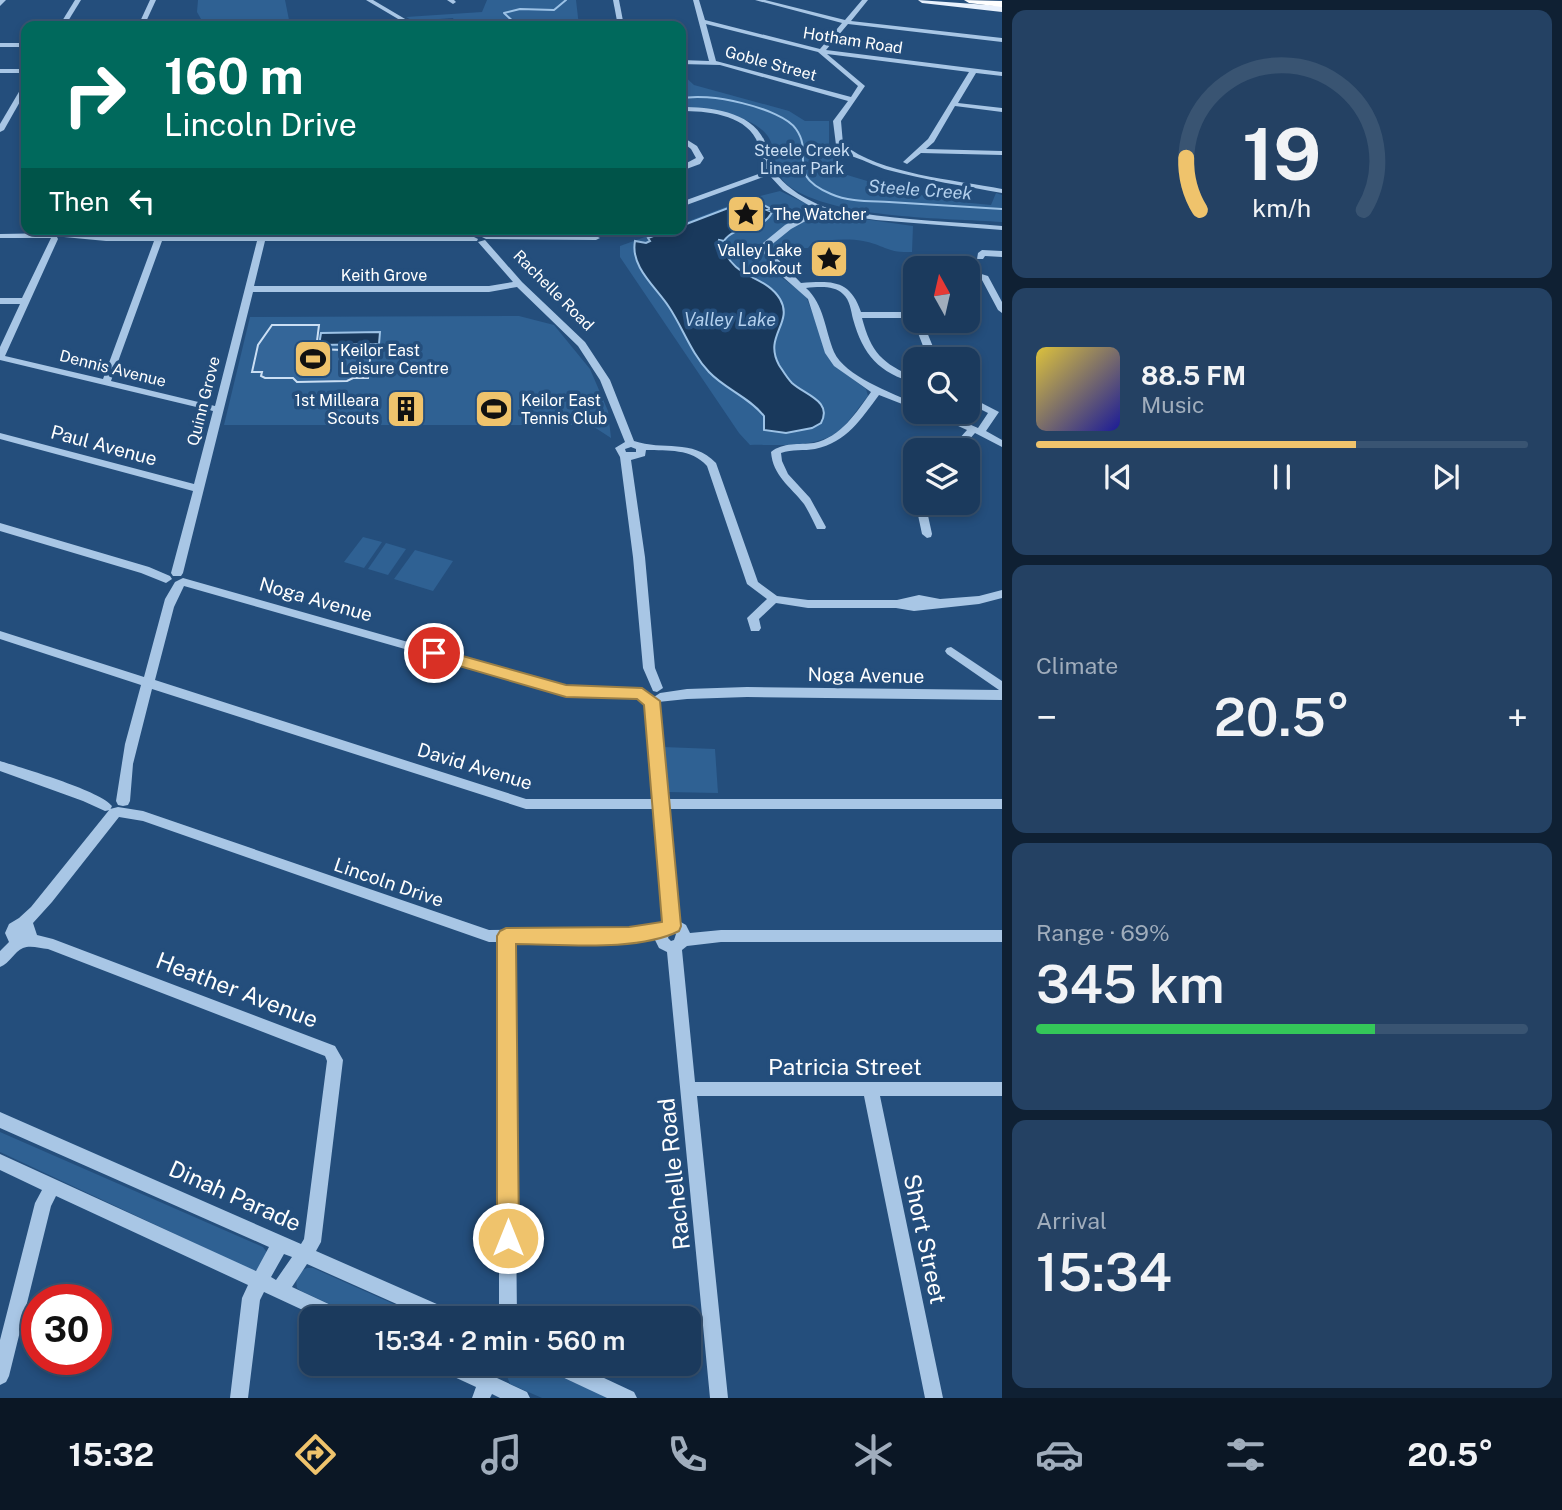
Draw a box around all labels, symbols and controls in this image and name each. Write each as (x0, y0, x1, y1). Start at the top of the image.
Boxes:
street label: Hotham Road (802, 23, 904, 58)
street label: Goble Street (723, 42, 819, 85)
text: 160 m (164, 47, 304, 105)
icon: right (49, 49, 140, 140)
text: Lincoln Drive (164, 106, 357, 143)
text: 19 (1242, 111, 1322, 196)
park label: Steele Creek Linear Park (754, 141, 850, 178)
water label: Steele Creek (867, 175, 973, 204)
icon: left (123, 182, 161, 220)
text: Then (49, 186, 109, 217)
place icon: The Watcher (725, 193, 767, 235)
text: km/h (1253, 193, 1311, 223)
place label: The Watcher (773, 205, 866, 224)
place icon: Valley Lake Lookout (808, 238, 850, 280)
place label: Valley Lake Lookout (717, 241, 802, 278)
street label: Rachelle Road (509, 246, 598, 335)
north arrow (903, 256, 980, 332)
map controls (903, 256, 980, 515)
street label: Keith Grove (341, 266, 427, 285)
water label: Valley Lake (684, 309, 776, 330)
sports icon: Keilor East Leisure Centre (292, 338, 334, 380)
place label: Keilor East Leisure Centre (340, 341, 449, 378)
street label: Dennis Avenue (57, 346, 168, 391)
button: search (903, 347, 980, 424)
street label: Quinn Grove (183, 354, 224, 448)
text: 88.5 FM (1141, 360, 1246, 391)
building icon: 1st Milleara Scouts (385, 388, 427, 430)
sports icon: Keilor East Tennis Club (473, 388, 515, 430)
place label: 1st Milleara Scouts (295, 391, 379, 428)
place label: Keilor East Tennis Club (521, 391, 607, 428)
text: Music (1141, 391, 1205, 418)
street label: Paul Avenue (48, 420, 160, 470)
button: layers (903, 438, 980, 515)
icon: previous (1099, 458, 1137, 496)
icon: pause (1263, 458, 1301, 496)
icon: next (1427, 458, 1465, 496)
street label: Noga Avenue (257, 572, 375, 626)
pin (404, 623, 464, 683)
icon: arrive (415, 634, 453, 672)
text: Climate (1036, 652, 1118, 679)
street label: Noga Avenue (807, 663, 925, 687)
text: 20.5° (1214, 687, 1350, 748)
text: − (1036, 695, 1057, 740)
text: + (1507, 695, 1528, 740)
street label: David Avenue (415, 738, 535, 794)
street label: Lincoln Drive (331, 853, 447, 911)
text: Range · 69% (1036, 919, 1170, 946)
street label: Heather Avenue (152, 946, 322, 1033)
text: 345 km (1036, 954, 1225, 1015)
street label: Patricia Street (768, 1053, 922, 1080)
street label: Rachelle Road (652, 1097, 695, 1251)
street label: Dinah Parade (165, 1154, 305, 1237)
street label: Short Street (899, 1172, 952, 1306)
position arrow (471, 1201, 545, 1275)
text: Arrival (1036, 1207, 1107, 1234)
text: 15:34 (1036, 1242, 1172, 1303)
speed limit sign: 30 (21, 1284, 112, 1375)
text: 15:34 · 2 min · 560 m (374, 1325, 626, 1356)
icon: directions (291, 1430, 340, 1479)
icon: music (477, 1430, 526, 1479)
icon: phone (663, 1430, 712, 1479)
icon: climate (849, 1430, 898, 1479)
icon: car (1035, 1430, 1084, 1479)
icon: filters (1221, 1430, 1270, 1479)
text: 15:32 (69, 1436, 154, 1473)
text: 20.5° (1407, 1436, 1493, 1473)

